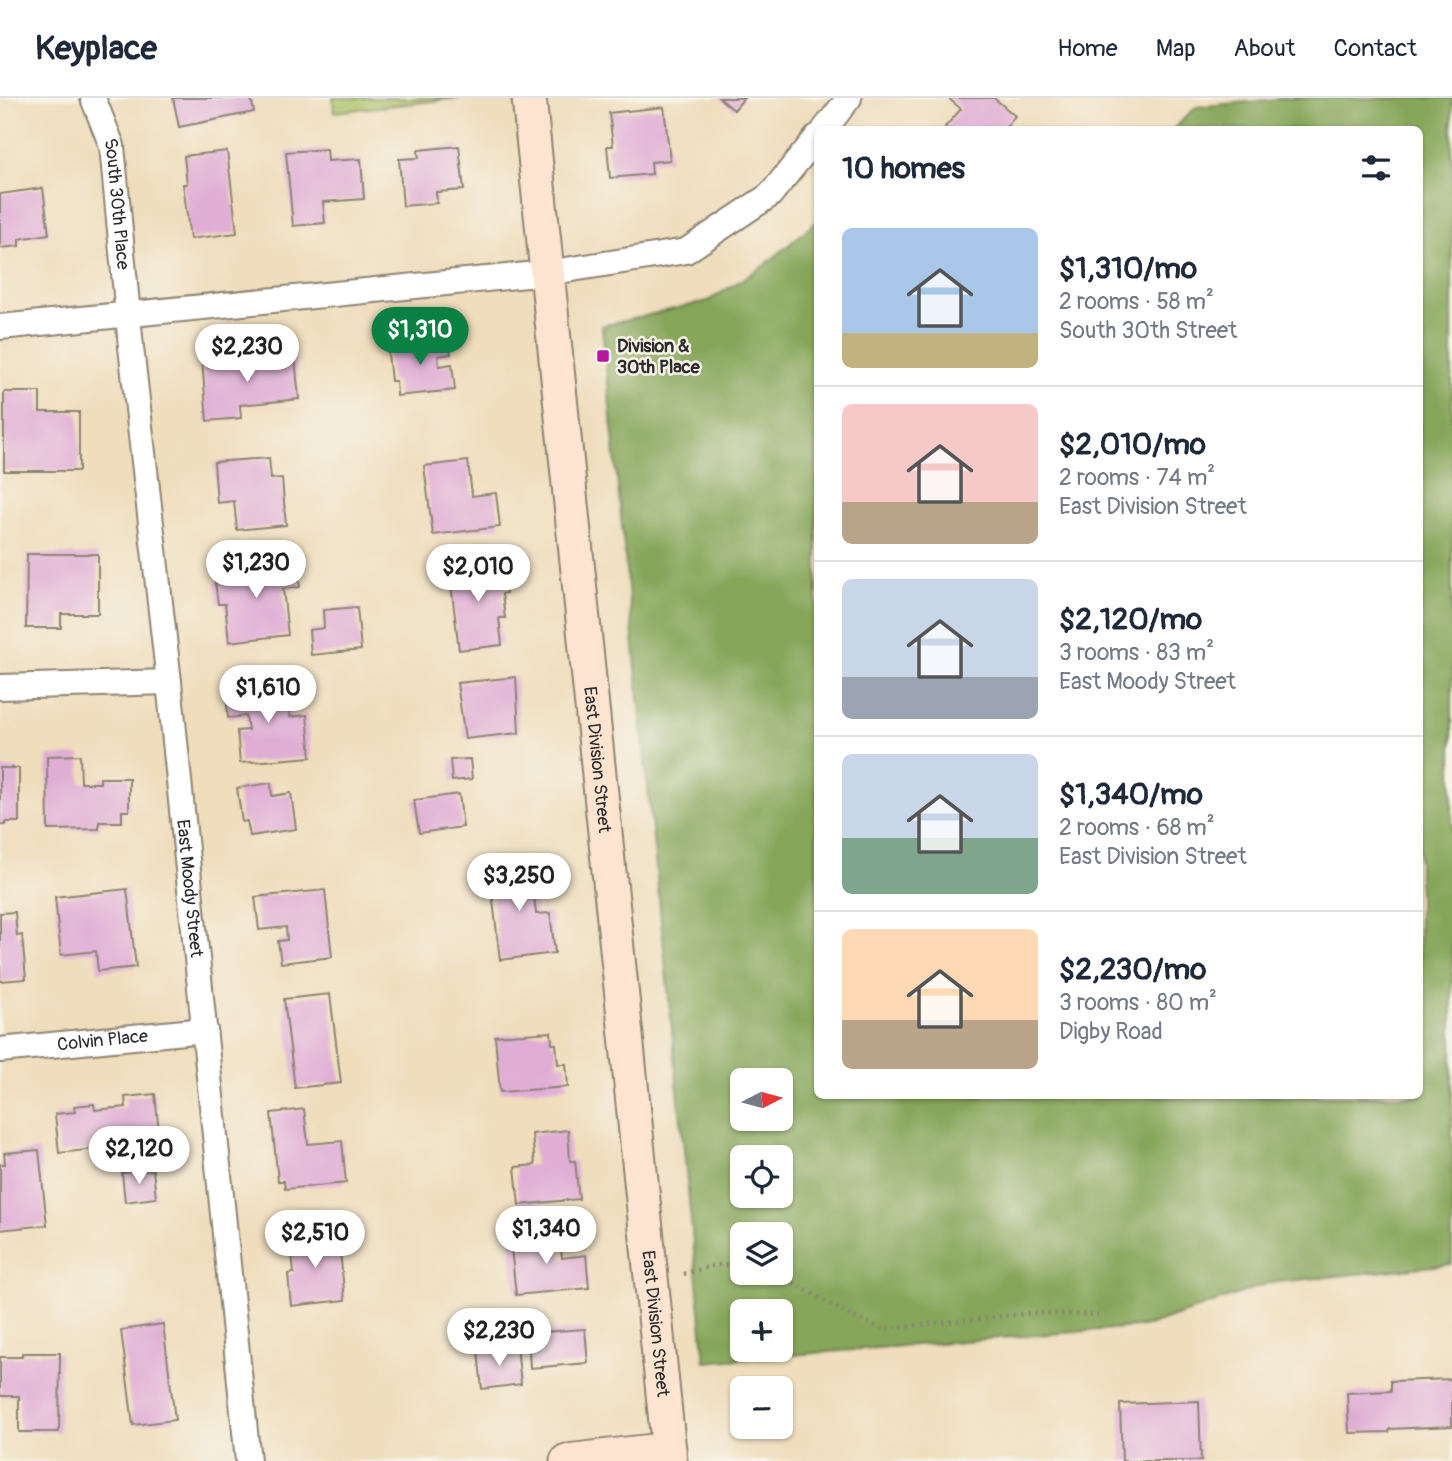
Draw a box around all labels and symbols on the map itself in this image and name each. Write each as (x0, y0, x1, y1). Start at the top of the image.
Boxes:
street label: South 30th Place (99, 135, 135, 271)
pin: $1,310 (363, 308, 477, 367)
pin: $2,230 (190, 324, 304, 384)
place label: Division & 30th Place (617, 335, 701, 379)
marker: Division & 30th Place (595, 348, 611, 364)
pin: $1,230 (199, 540, 313, 600)
pin: $2,010 (421, 545, 535, 604)
pin: $1,610 (211, 666, 325, 725)
street label: East Division Street (578, 685, 617, 835)
street label: East Moody Street (171, 818, 208, 959)
pin: $3,250 (462, 854, 576, 913)
street label: Colvin Place (56, 1024, 149, 1056)
north arrow (730, 1068, 793, 1130)
pin: $2,120 (82, 1126, 196, 1186)
pin: $1,340 (489, 1206, 603, 1266)
pin: $2,510 (258, 1210, 372, 1270)
street label: East Division Street (637, 1249, 675, 1399)
pin: $2,230 (442, 1308, 556, 1368)

